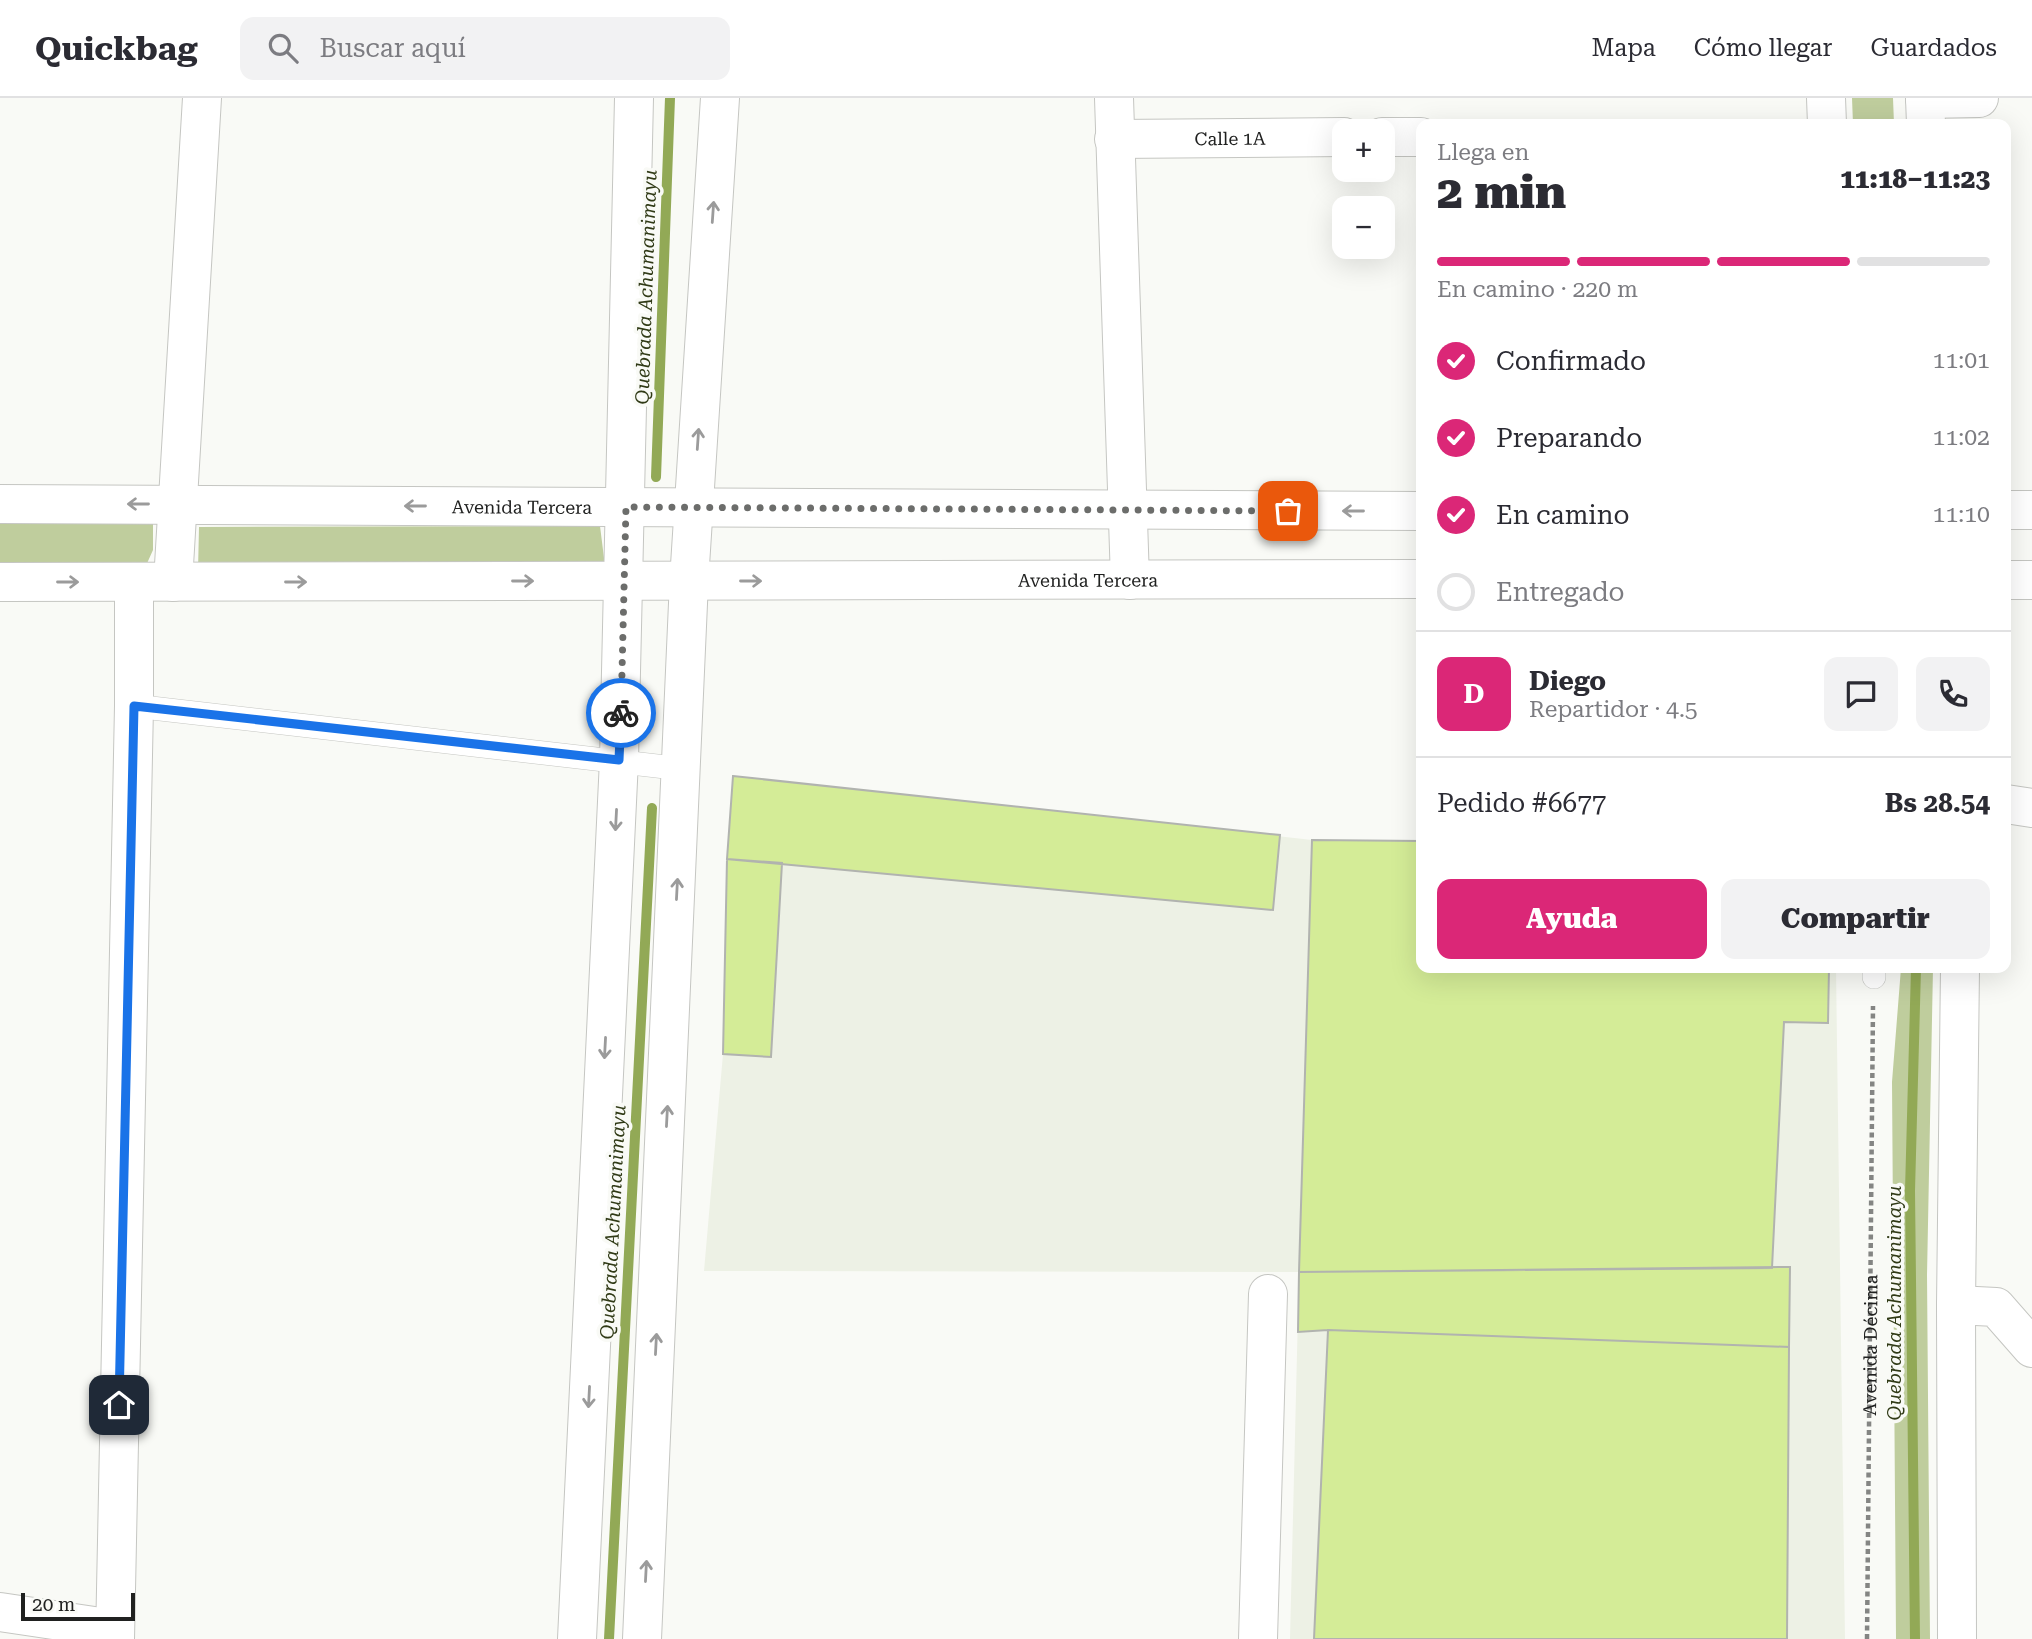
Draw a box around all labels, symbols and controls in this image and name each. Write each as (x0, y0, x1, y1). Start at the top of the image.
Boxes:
search box (240, 17, 730, 80)
text: Quickbag (35, 29, 198, 68)
icon: search (264, 29, 302, 67)
text: Buscar aquí (320, 33, 466, 63)
text: Mapa (1592, 34, 1656, 62)
text: Cómo llegar (1694, 34, 1832, 62)
text: Guardados (1870, 34, 1997, 62)
map controls (1332, 119, 1395, 259)
button: + (1332, 119, 1395, 182)
street label: Calle 1A (1194, 127, 1266, 149)
text: Llega en (1437, 139, 1529, 166)
text: 11:18–11:23 (1840, 164, 1990, 194)
text: 2 min (1437, 165, 1566, 219)
water label: Quebrada Achumanimayu (630, 169, 662, 405)
button: − (1332, 196, 1395, 259)
one-way arrow (706, 201, 719, 224)
text: En camino · 220 m (1437, 276, 1638, 303)
icon: check (1437, 342, 1475, 380)
text: Confirmado (1496, 346, 1646, 376)
text: 11:01 (1933, 347, 1990, 374)
icon: check (1437, 419, 1475, 457)
text: Preparando (1496, 423, 1642, 453)
text: 11:02 (1933, 424, 1990, 451)
one-way arrow (692, 428, 705, 451)
pin (1258, 481, 1318, 541)
icon: bag (1269, 492, 1307, 530)
street label: Avenida Tercera (452, 496, 592, 517)
icon: check (1437, 496, 1475, 534)
one-way arrow (127, 497, 150, 511)
one-way arrow (404, 499, 427, 513)
text: En camino (1496, 500, 1629, 530)
text: 11:10 (1933, 501, 1990, 528)
one-way arrow (1342, 504, 1365, 518)
street label: Avenida Tercera (1018, 569, 1158, 590)
one-way arrow (511, 574, 534, 588)
one-way arrow (739, 574, 762, 588)
one-way arrow (56, 575, 79, 589)
one-way arrow (284, 575, 307, 589)
text: Entregado (1496, 577, 1625, 607)
button: chat (1824, 657, 1898, 731)
button: phone (1916, 657, 1990, 731)
text: Diego (1529, 666, 1606, 696)
courier (586, 678, 656, 748)
text: D (1464, 679, 1484, 709)
icon: bike (602, 694, 640, 732)
text: Repartidor · 4.5 (1529, 696, 1698, 723)
text: Pedido #6677 (1437, 788, 1606, 818)
text: Bs 28.54 (1885, 788, 1990, 818)
one-way arrow (610, 809, 623, 832)
one-way arrow (671, 878, 684, 901)
button: Ayuda (1437, 879, 1707, 959)
button: Compartir (1721, 879, 1990, 959)
one-way arrow (599, 1036, 612, 1059)
water label: Quebrada Achumanimayu (595, 1104, 631, 1340)
one-way arrow (660, 1105, 673, 1128)
water label: Quebrada Achumanimayu (1883, 1185, 1906, 1420)
street label: Avenida Décima (1859, 1274, 1881, 1416)
one-way arrow (650, 1332, 663, 1355)
pin (89, 1375, 149, 1435)
one-way arrow (582, 1385, 595, 1408)
icon: home (100, 1386, 138, 1424)
one-way arrow (639, 1560, 652, 1583)
scale bar (21, 1590, 135, 1622)
text: 20 m (32, 1593, 75, 1616)

